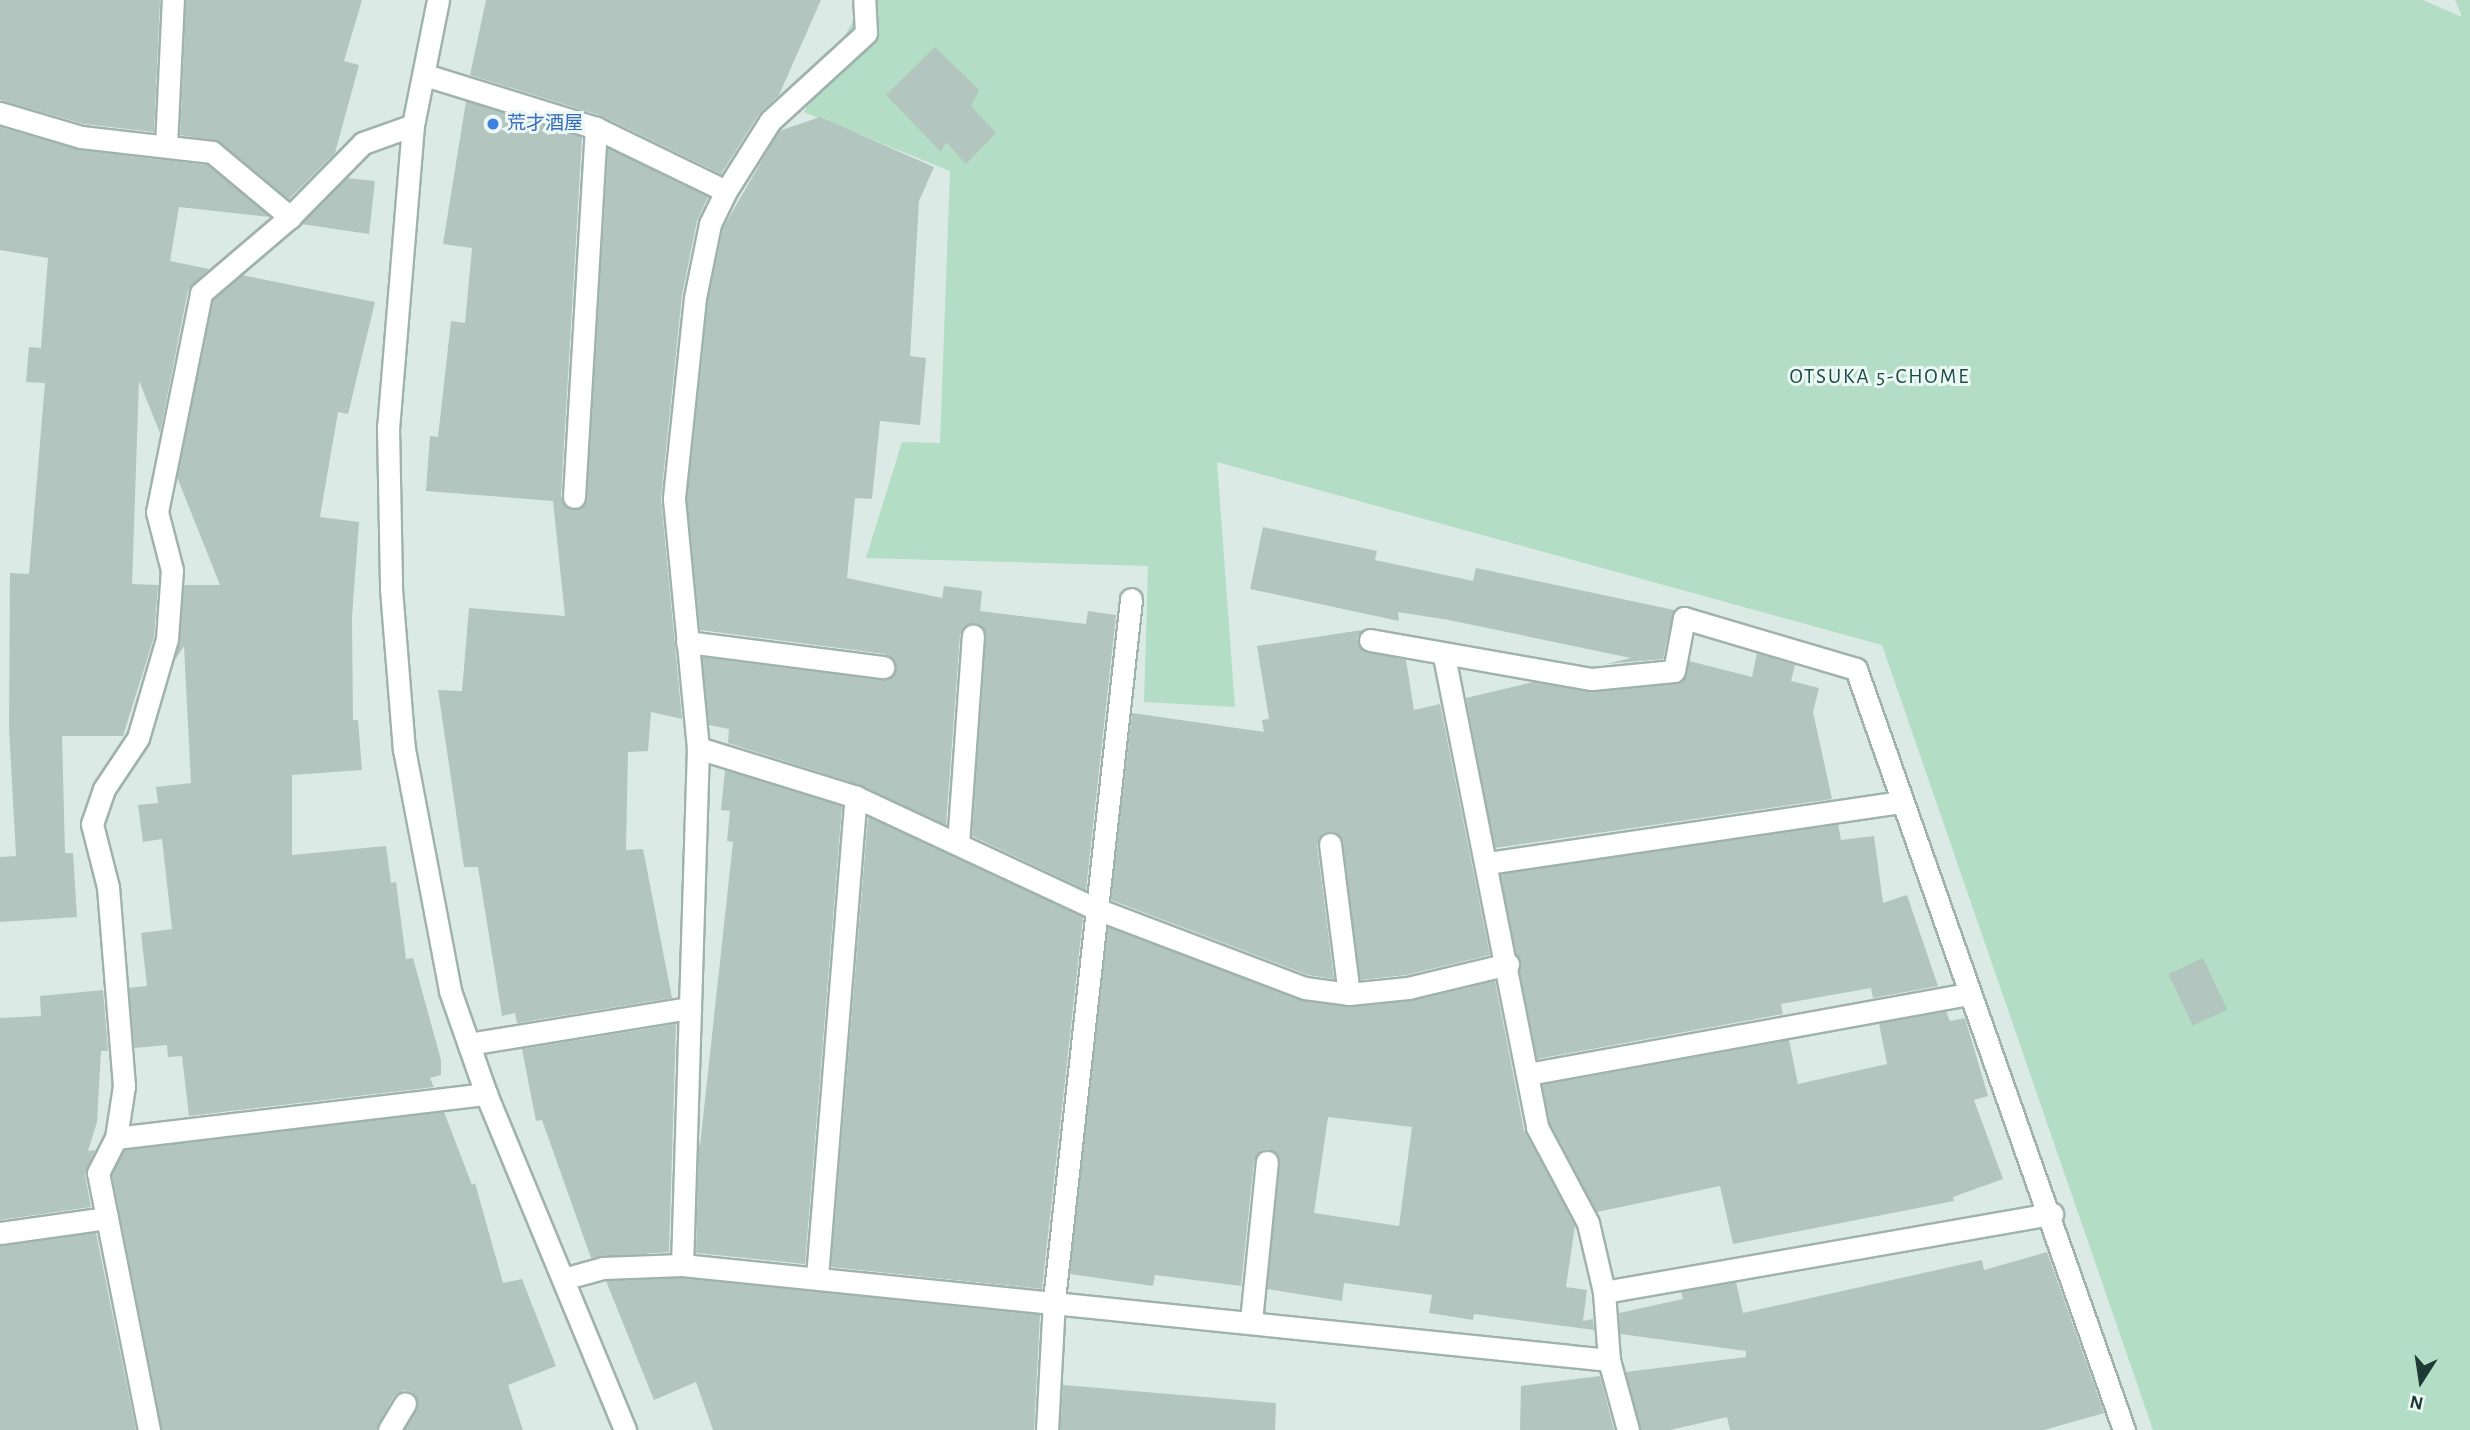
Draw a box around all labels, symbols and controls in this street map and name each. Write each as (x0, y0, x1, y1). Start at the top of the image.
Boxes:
place label: 荒才酒屋 (507, 113, 583, 135)
marker: 荒才酒屋 (485, 116, 501, 132)
district label: OTSUKA 5-CHOME (1791, 364, 1969, 390)
north arrow (2386, 1346, 2456, 1416)
text: N (2408, 1391, 2425, 1413)

